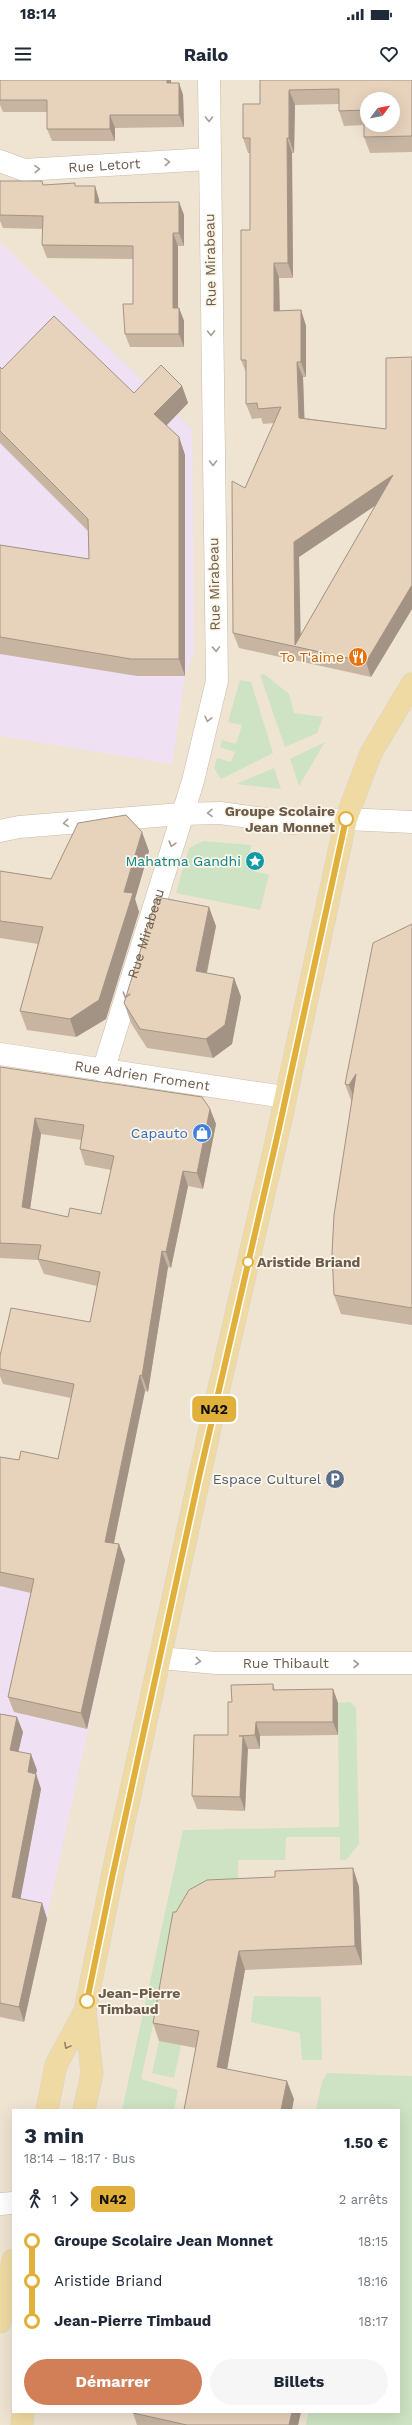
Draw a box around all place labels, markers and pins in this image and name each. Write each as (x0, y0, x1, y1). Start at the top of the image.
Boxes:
restaurant icon: To T'aime (347, 646, 369, 668)
place label: To T'aime (280, 649, 344, 665)
place label: Groupe Scolaire Jean Monnet (225, 803, 335, 835)
marker: Groupe Scolaire Jean Monnet (338, 811, 354, 827)
place icon: Mahatma Gandhi (244, 850, 266, 872)
place label: Mahatma Gandhi (125, 853, 241, 869)
shop icon: Capauto (191, 1122, 213, 1144)
place label: Capauto (131, 1125, 188, 1141)
place label: Aristide Briand (257, 1254, 360, 1270)
marker: Aristide Briand (242, 1256, 254, 1268)
parking icon: Espace Culturel (324, 1468, 346, 1490)
place label: Espace Culturel (213, 1471, 322, 1487)
place label: Jean-Pierre Timbaud (98, 1985, 180, 2017)
marker: Jean-Pierre Timbaud (79, 1993, 95, 2009)

